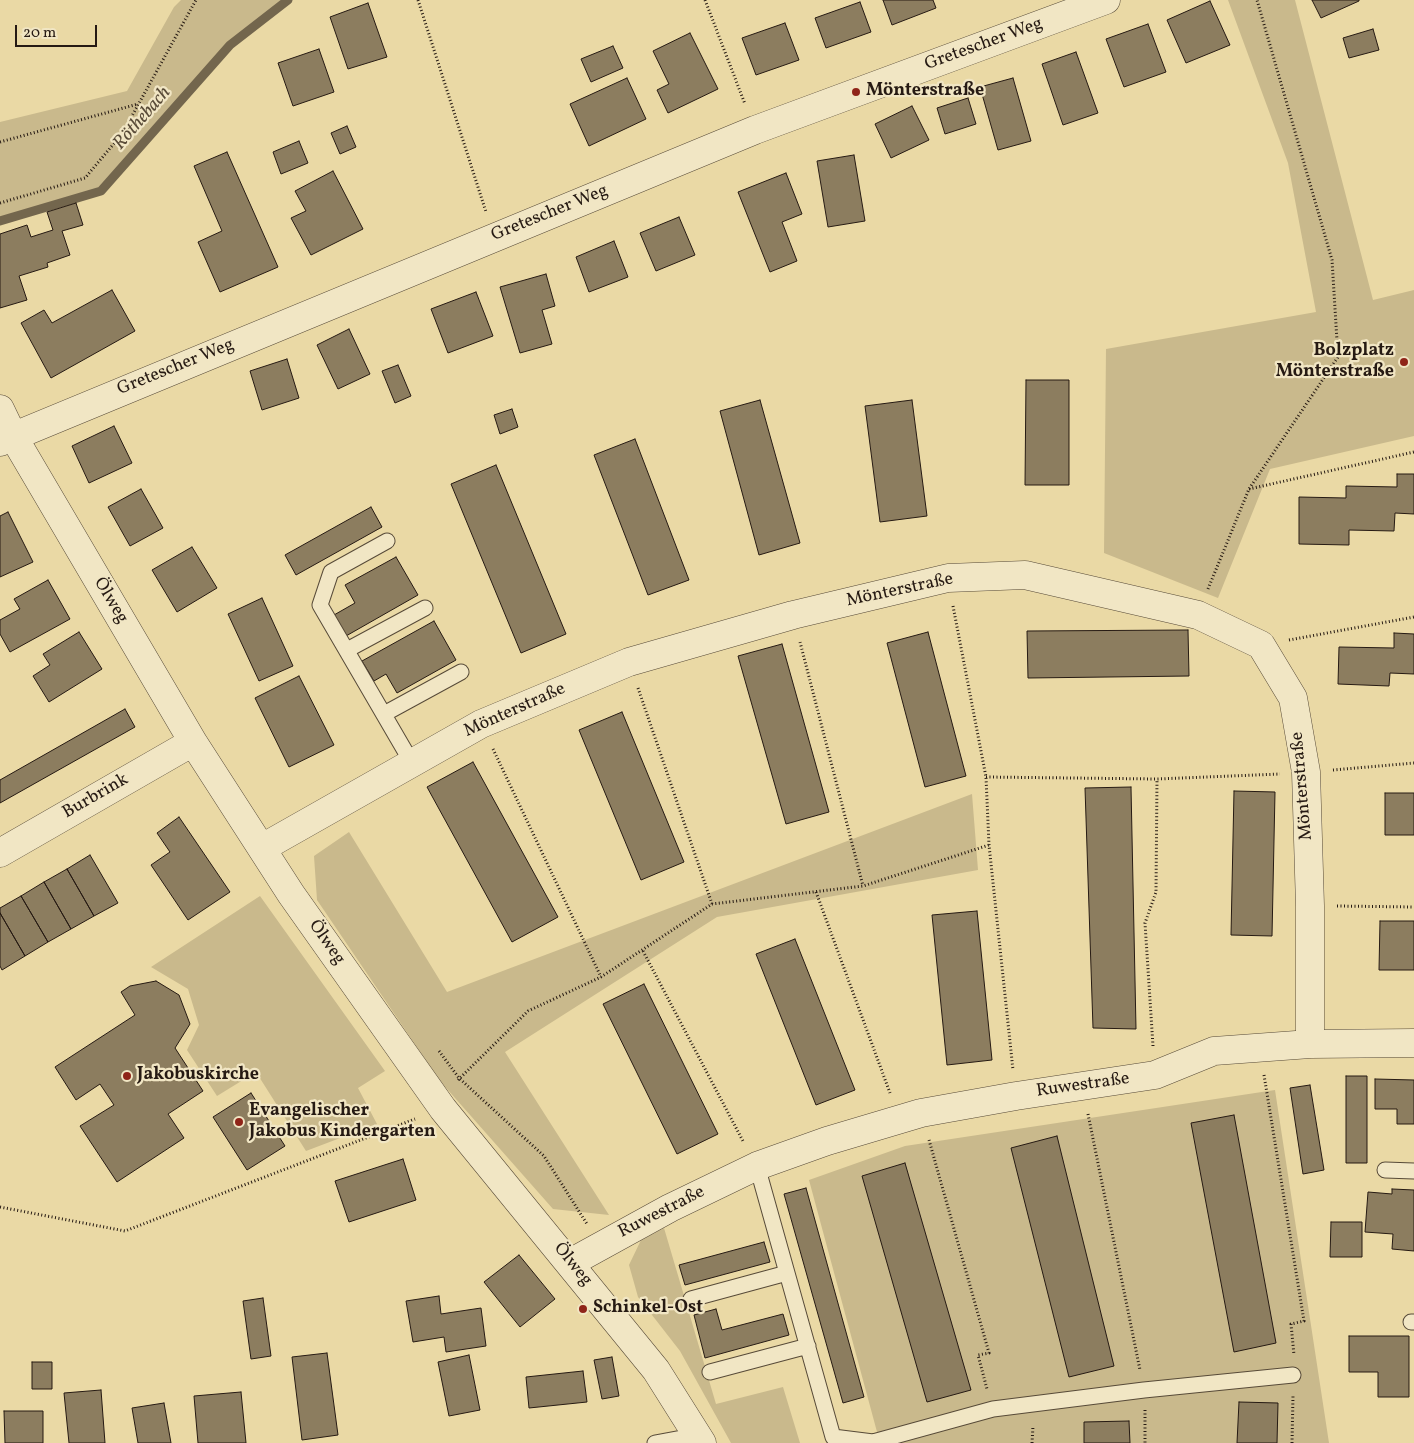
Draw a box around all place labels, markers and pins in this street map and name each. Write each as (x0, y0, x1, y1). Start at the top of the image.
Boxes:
place label: Mönterstraße (866, 81, 984, 103)
marker: Mönterstraße (850, 86, 862, 98)
place label: Bolzplatz Mönterstraße (1276, 341, 1394, 384)
marker: Bolzplatz Mönterstraße (1398, 356, 1410, 368)
place label: Jakobuskirche (137, 1065, 259, 1087)
marker: Jakobuskirche (121, 1070, 133, 1082)
place label: Evangelischer Jakobus Kindergarten (249, 1101, 436, 1144)
marker: Evangelischer Jakobus Kindergarten (233, 1116, 245, 1128)
place label: Schinkel-Ost (593, 1298, 703, 1320)
marker: Schinkel-Ost (577, 1303, 589, 1315)

